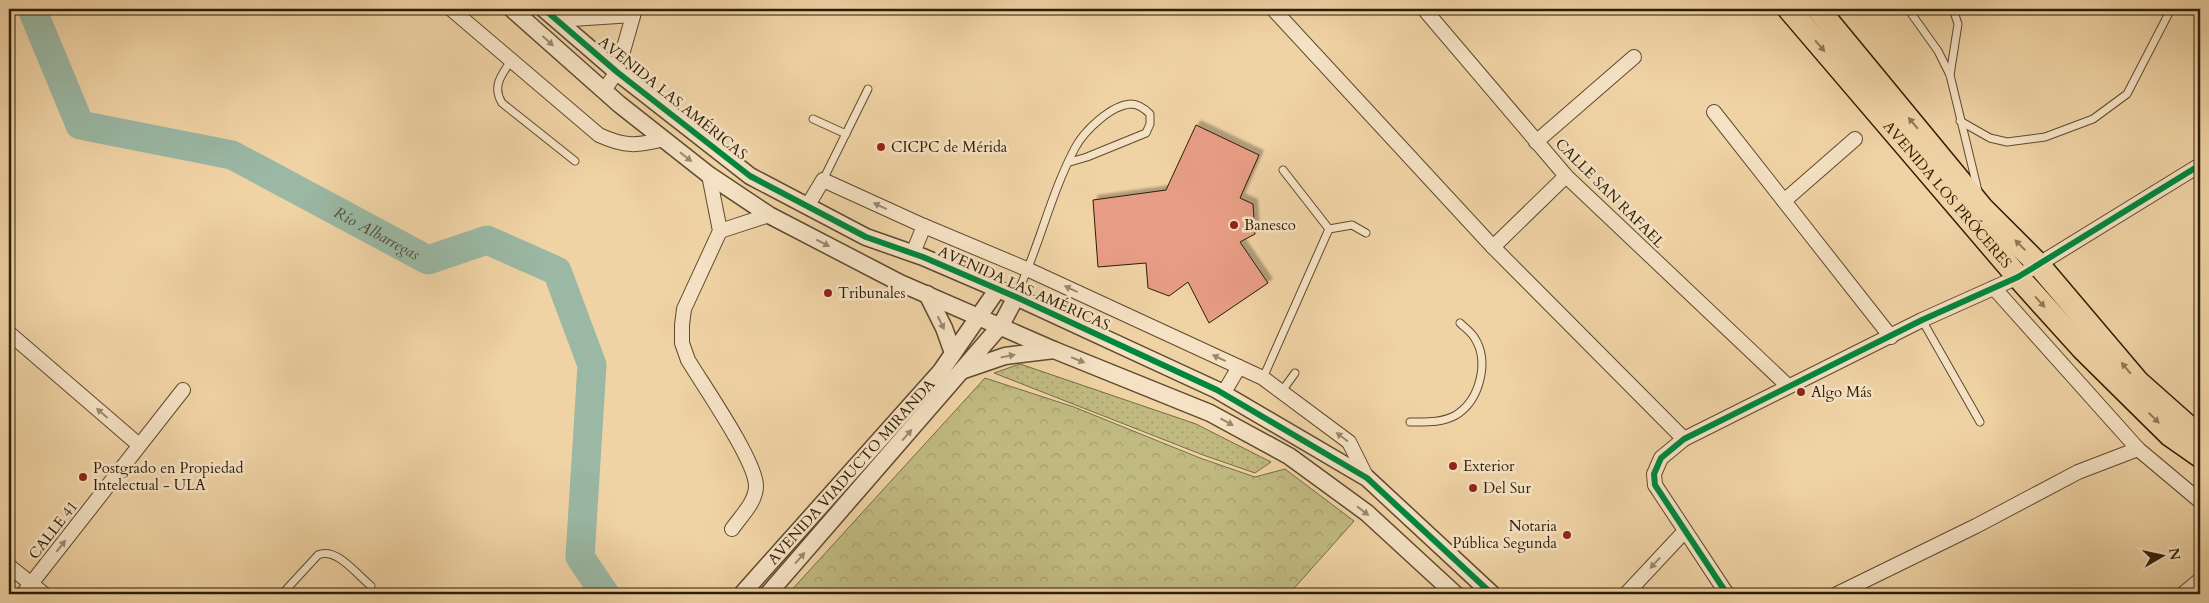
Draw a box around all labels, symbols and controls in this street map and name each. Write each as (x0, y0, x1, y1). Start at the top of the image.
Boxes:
street label: AVENIDA LAS AMÉRICAS (594, 32, 752, 164)
one-way arrow (542, 35, 554, 47)
one-way arrow (1814, 40, 1825, 52)
street label: AVENIDA LOS PRÓCERES (1879, 116, 2016, 273)
one-way arrow (1907, 117, 1918, 130)
street label: CALLE SAN RAFAEL (1551, 134, 1670, 253)
place label: CICPC de Mérida (891, 137, 1008, 157)
marker: CICPC de Mérida (875, 141, 887, 153)
one-way arrow (679, 152, 693, 162)
one-way arrow (873, 201, 887, 209)
water label: Río Albarregas (330, 202, 424, 266)
place label: Banesco (1244, 215, 1296, 235)
marker: Banesco (1228, 219, 1240, 231)
one-way arrow (816, 239, 831, 247)
one-way arrow (2014, 240, 2026, 252)
street label: AVENIDA LAS AMÉRICAS (935, 241, 1113, 335)
place label: Tribunales (838, 283, 906, 303)
one-way arrow (1064, 285, 1078, 293)
marker: Tribunales (822, 287, 834, 299)
one-way arrow (2034, 295, 2046, 307)
one-way arrow (937, 316, 945, 330)
one-way arrow (1000, 352, 1015, 360)
one-way arrow (1211, 353, 1226, 362)
one-way arrow (1071, 356, 1085, 364)
one-way arrow (2121, 362, 2132, 375)
street label: AVENIDA VIADUCTO MIRANDA (763, 374, 940, 569)
place label: Algo Más (1811, 382, 1872, 402)
marker: Algo Más (1795, 386, 1807, 398)
one-way arrow (97, 407, 109, 419)
one-way arrow (2147, 412, 2159, 424)
one-way arrow (1221, 418, 1234, 427)
one-way arrow (901, 430, 913, 442)
one-way arrow (1335, 432, 1349, 442)
place label: Exterior (1463, 456, 1515, 476)
place label: Postgrado en Propiedad Intelectual - ULA (93, 458, 244, 495)
marker: Exterior (1447, 460, 1459, 472)
marker: Postgrado en Propiedad Intelectual - ULA (77, 471, 89, 483)
place label: Del Sur (1483, 478, 1532, 498)
marker: Del Sur (1467, 482, 1479, 494)
street label: CALLE 41 (24, 497, 82, 563)
one-way arrow (1356, 506, 1370, 516)
place label: Notaria Pública Segunda (1453, 516, 1558, 553)
marker: Notaria Pública Segunda (1561, 529, 1573, 541)
north arrow (2136, 530, 2186, 580)
one-way arrow (56, 539, 66, 553)
text: N (2164, 547, 2185, 562)
one-way arrow (794, 551, 805, 564)
one-way arrow (1649, 557, 1661, 569)

